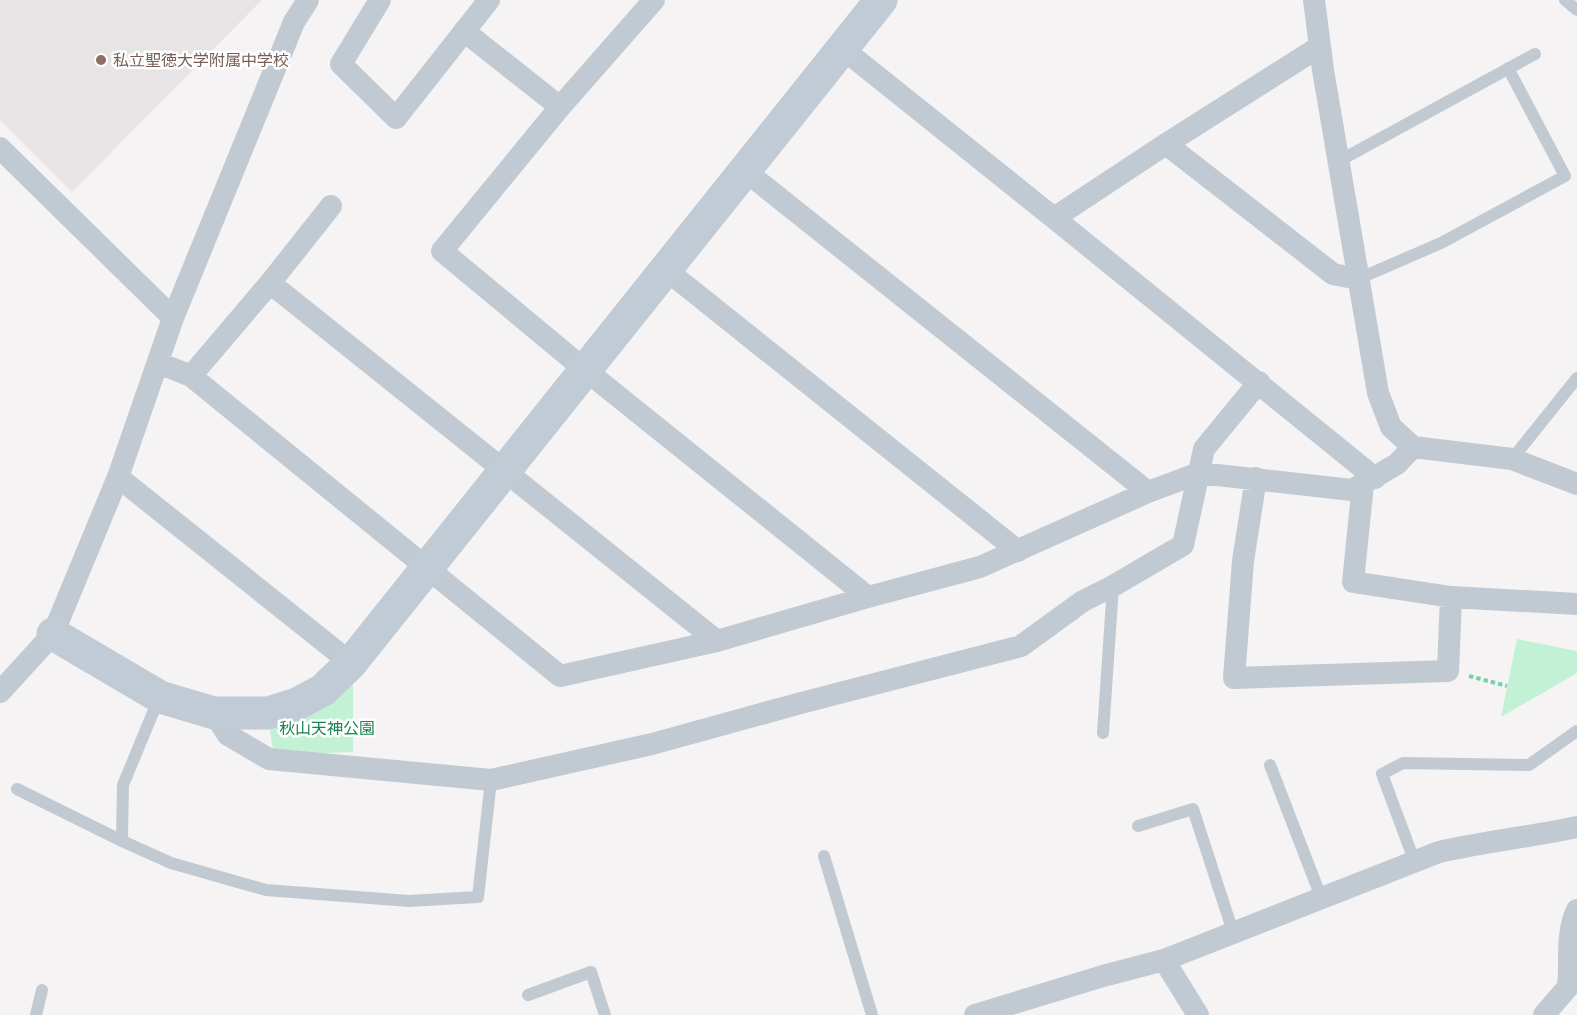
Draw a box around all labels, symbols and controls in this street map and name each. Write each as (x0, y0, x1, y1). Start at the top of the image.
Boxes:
place label: 私立聖徳大学附属中学校 (113, 51, 289, 70)
marker: 私立聖徳大学附属中学校 (94, 53, 108, 67)
park label: 秋山天神公園 (279, 719, 375, 738)

